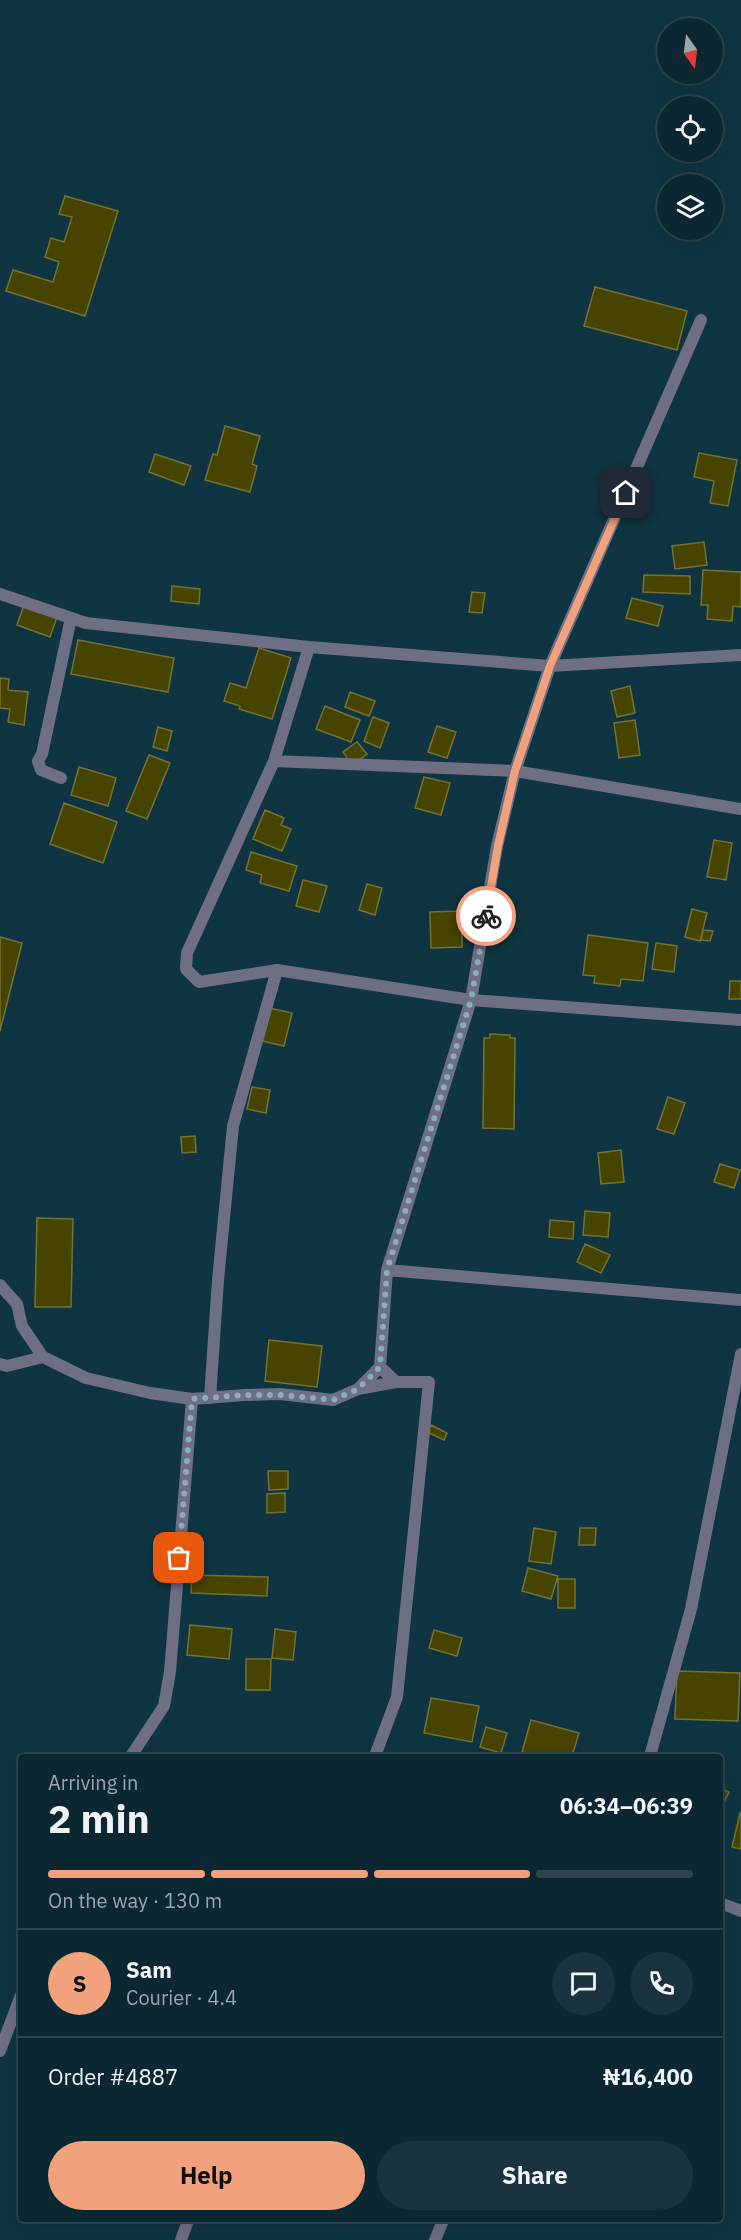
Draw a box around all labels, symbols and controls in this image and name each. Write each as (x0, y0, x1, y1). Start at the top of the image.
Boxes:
north arrow (657, 18, 723, 84)
map controls (657, 18, 723, 240)
button: locate (657, 96, 723, 162)
button: layers (657, 174, 723, 240)
pin (600, 467, 651, 518)
icon: home (609, 476, 642, 509)
courier (456, 886, 516, 946)
icon: bike (470, 900, 503, 933)
pin (153, 1532, 204, 1583)
icon: bag (162, 1541, 195, 1574)
text: Arriving in (48, 1769, 138, 1796)
text: 06:34–06:39 (560, 1791, 693, 1820)
text: 2 min (48, 1793, 150, 1844)
text: On the way · 130 m (48, 1887, 222, 1914)
button: chat (552, 1952, 615, 2015)
button: phone (630, 1952, 693, 2015)
text: Sam (126, 1955, 172, 1984)
text: S (73, 1969, 86, 1998)
text: Courier · 4.4 (126, 1984, 237, 2011)
text: Order #4887 (48, 2062, 178, 2091)
text: ₦16,400 (603, 2062, 693, 2091)
button: Help (48, 2141, 365, 2210)
button: Share (377, 2141, 693, 2210)

